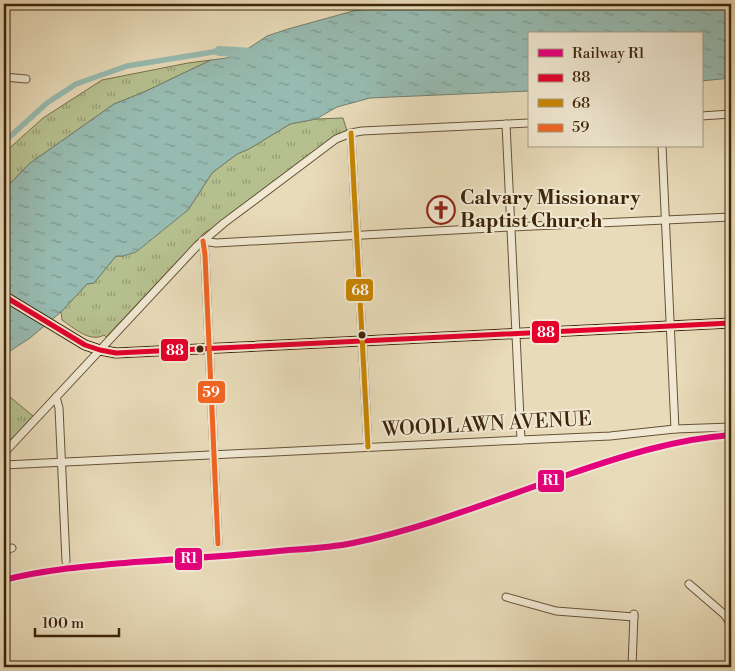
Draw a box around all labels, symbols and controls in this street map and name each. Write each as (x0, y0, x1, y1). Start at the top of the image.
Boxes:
legend (528, 32, 702, 148)
text: Railway R1 (572, 44, 645, 63)
text: 88 (572, 68, 590, 87)
text: 68 (572, 94, 590, 113)
text: 59 (572, 118, 589, 137)
place label: Calvary Missionary Baptist Church (460, 186, 641, 234)
church icon: Calvary Missionary Baptist Church (426, 195, 456, 225)
line badge: 68 (345, 278, 374, 302)
text: 68 (351, 282, 369, 300)
line badge: 88 (531, 320, 560, 344)
text: 88 (537, 324, 555, 342)
unlabelled marker (357, 330, 367, 340)
line badge: 88 (160, 338, 189, 362)
text: 88 (166, 342, 184, 360)
unlabelled marker (195, 344, 205, 354)
line badge: 59 (197, 380, 226, 404)
text: 59 (202, 384, 220, 402)
street label: WOODLAWN AVENUE (380, 407, 593, 443)
line badge: R1 (537, 469, 565, 493)
text: R1 (542, 472, 560, 490)
line badge: R1 (174, 547, 203, 571)
text: R1 (180, 550, 198, 568)
scale bar (35, 606, 119, 638)
text: 100 m (42, 614, 84, 633)

